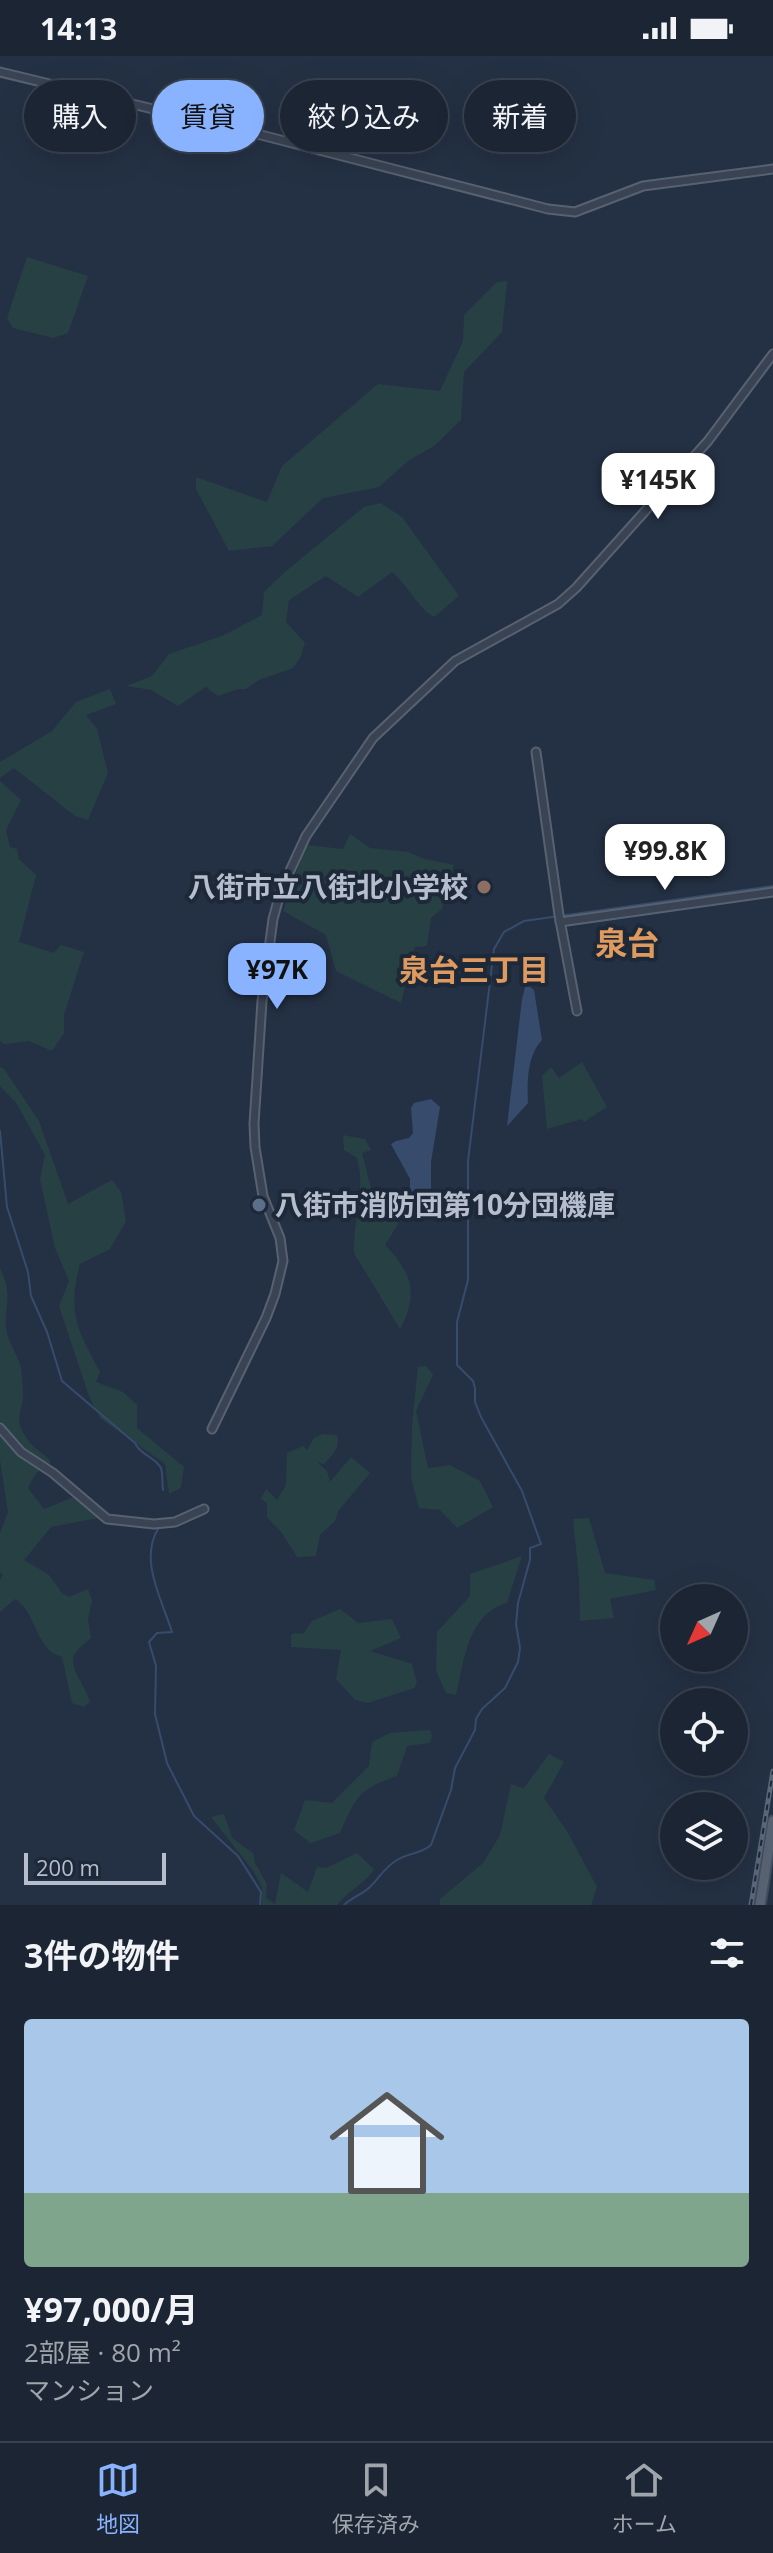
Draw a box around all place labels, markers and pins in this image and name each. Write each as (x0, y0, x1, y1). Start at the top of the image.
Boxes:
pin: ¥145K (602, 453, 714, 521)
pin: ¥99.8K (600, 824, 730, 892)
place label: 八街市立八街北小学校 (188, 867, 468, 905)
marker: 八街市立八街北小学校 (475, 878, 493, 896)
pin: ¥97K (230, 943, 324, 1011)
place label: 八街市消防団第10分団機庫 (275, 1185, 615, 1223)
marker: 八街市消防団第10分団機庫 (250, 1196, 268, 1214)

